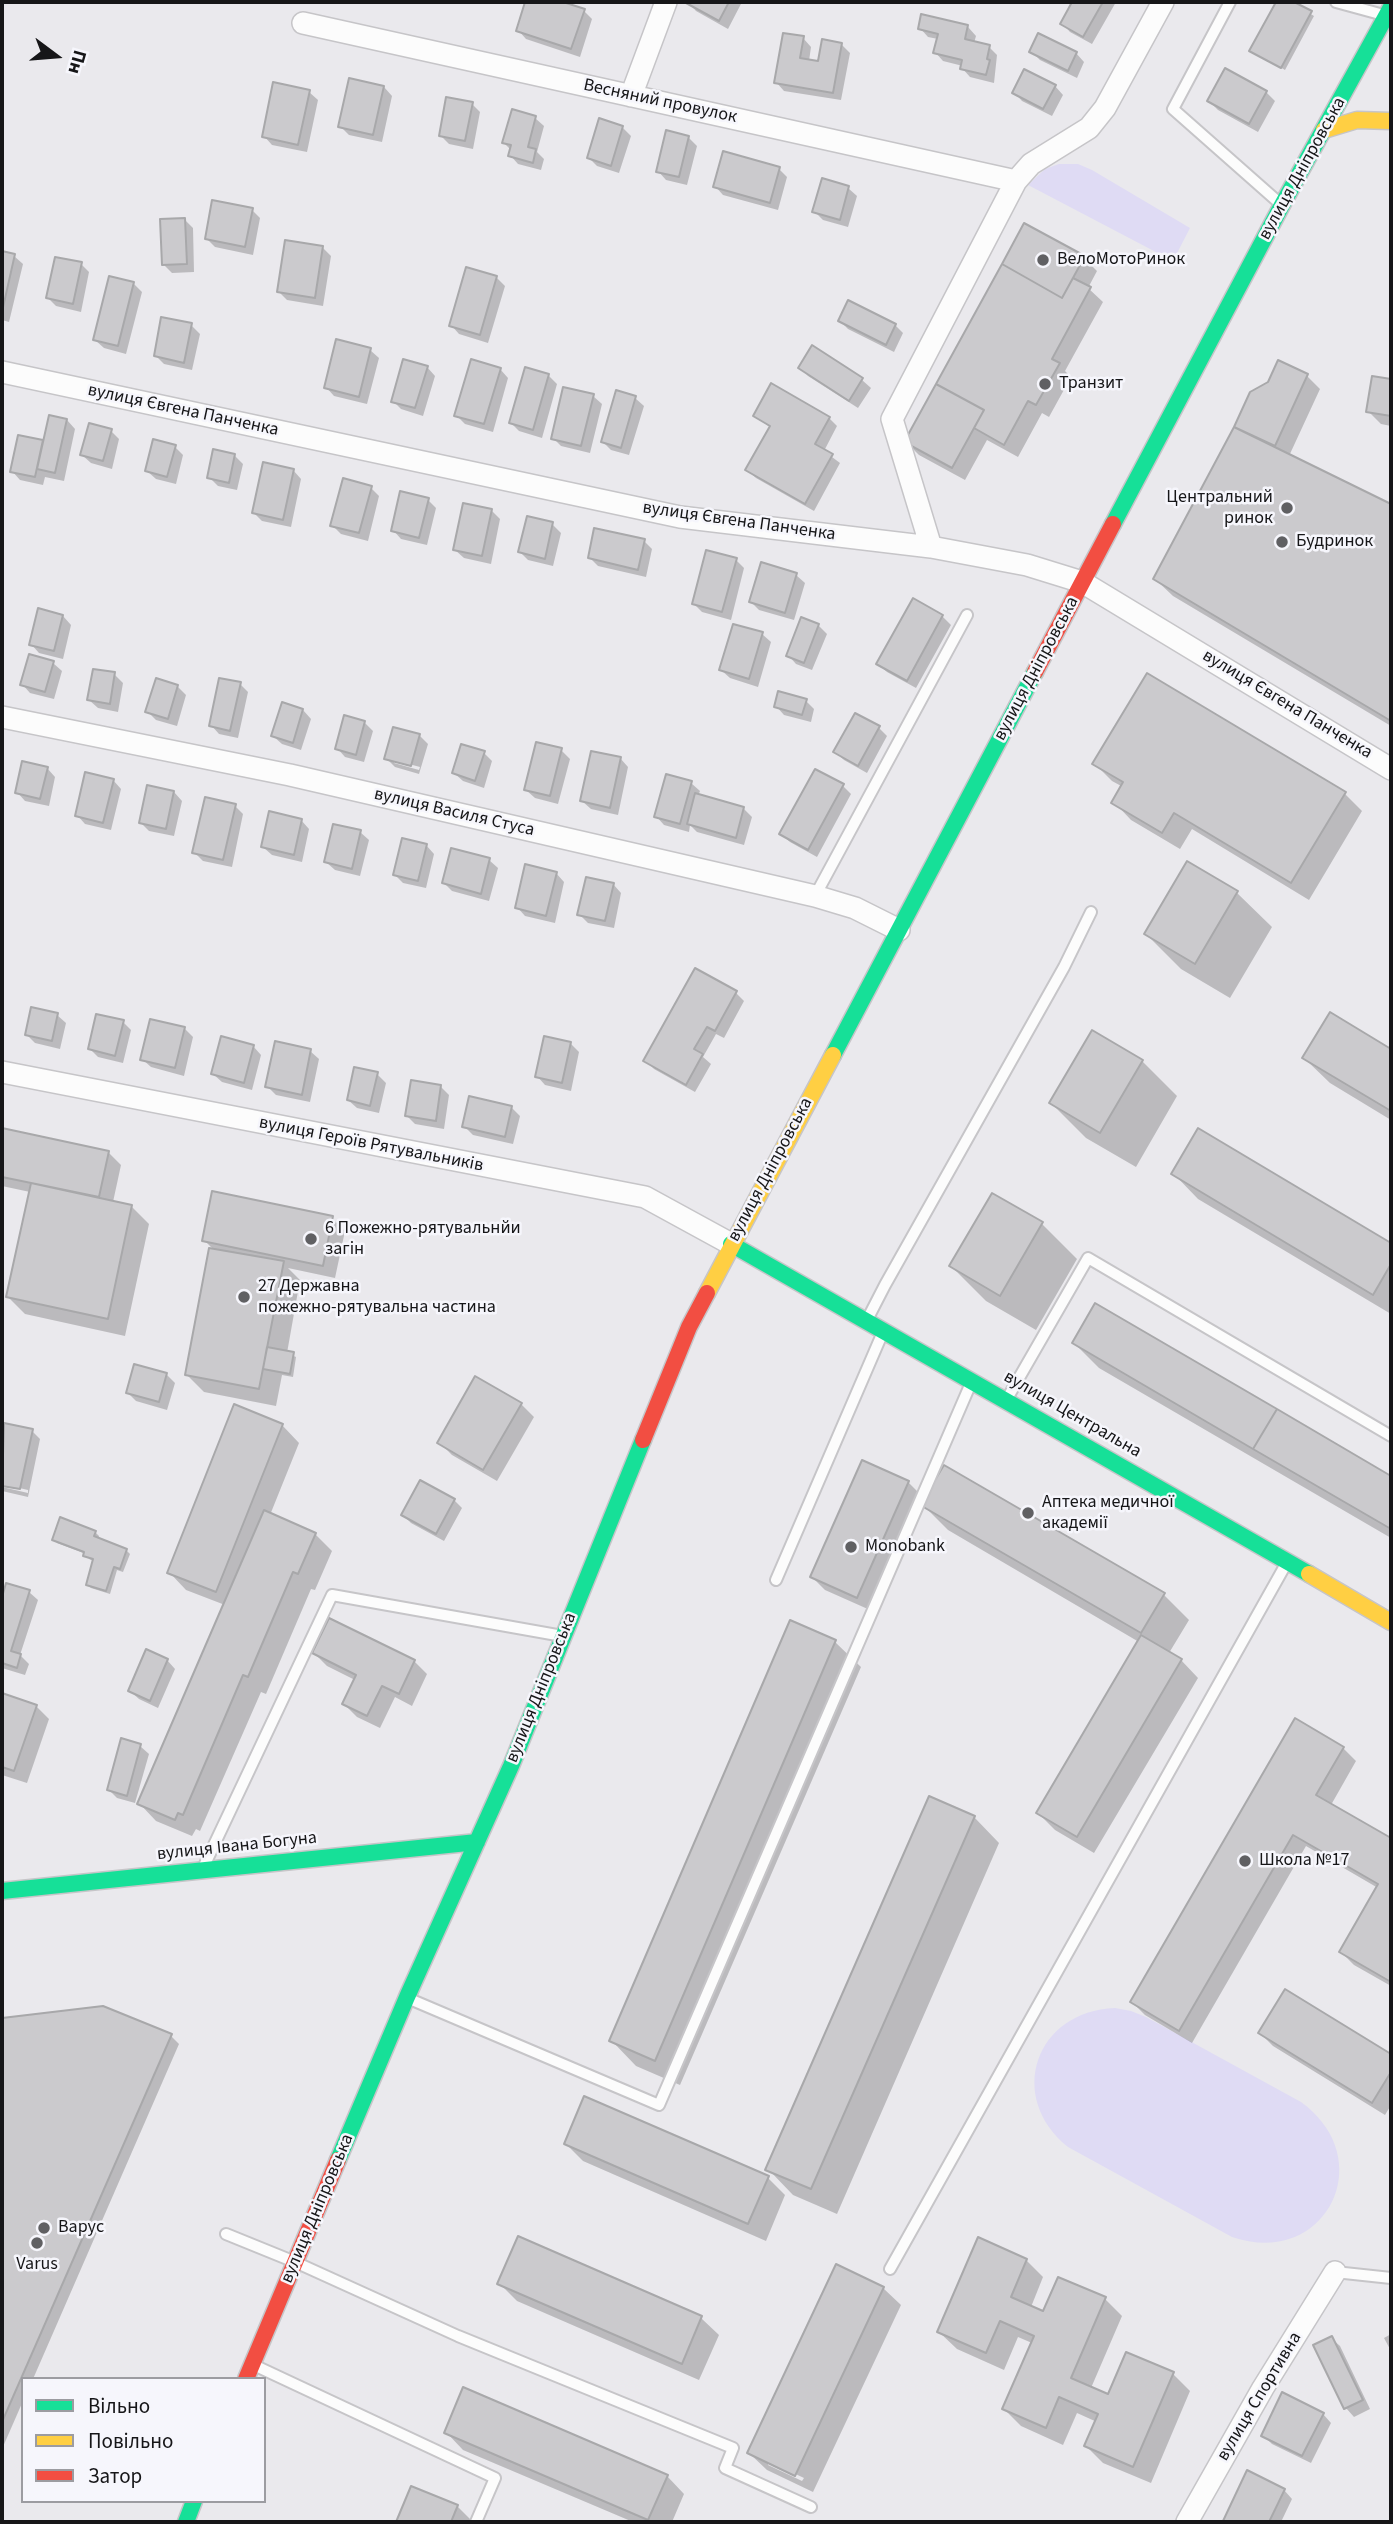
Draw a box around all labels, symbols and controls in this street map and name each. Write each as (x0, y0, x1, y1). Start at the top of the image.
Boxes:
north arrow (21, 21, 91, 91)
text: Пн (60, 47, 93, 77)
street label: Весняний провулок (581, 75, 739, 129)
street label: вулиця Дніпровська (1255, 94, 1351, 244)
place label: ВелоМотоРинок (1057, 249, 1185, 271)
marker: ВелоМотоРинок (1035, 252, 1051, 268)
place label: Транзит (1059, 373, 1123, 395)
marker: Транзит (1037, 376, 1053, 392)
street label: вулиця Євгена Панченка (86, 380, 280, 442)
place label: Центральний ринок (1166, 487, 1273, 530)
street label: вулиця Євгена Панченка (641, 498, 837, 546)
marker: Центральний ринок (1279, 500, 1295, 516)
place label: Будринок (1296, 531, 1373, 553)
marker: Будринок (1274, 534, 1290, 550)
street label: вулиця Дніпровська (990, 593, 1084, 745)
street label: вулиця Євгена Панченка (1198, 646, 1376, 764)
street label: вулиця Василя Стуса (372, 784, 536, 842)
street label: вулиця Дніпровська (724, 1094, 818, 1246)
street label: вулиця Героїв Рятувальників (257, 1113, 485, 1177)
place label: 6 Пожежно-рятувальнйи загін (325, 1218, 521, 1260)
marker: 6 Пожежно-рятувальнйи загін (303, 1231, 319, 1247)
place label: 27 Державна пожежно-рятувальна частина (258, 1276, 496, 1318)
marker: 27 Державна пожежно-рятувальна частина (236, 1289, 252, 1305)
street label: вулиця Центральна (999, 1367, 1145, 1463)
place label: Аптека медичної академії (1042, 1492, 1174, 1534)
marker: Аптека медичної академії (1020, 1505, 1036, 1521)
place label: Monobank (865, 1536, 945, 1558)
marker: Monobank (843, 1539, 859, 1555)
street label: вулиця Дніпровська (502, 1610, 582, 1766)
street label: вулиця Івана Богуна (156, 1828, 318, 1866)
place label: Школа №17 (1259, 1850, 1349, 1872)
marker: Школа №17 (1237, 1853, 1253, 1869)
street label: вулиця Дніпровська (277, 2131, 359, 2287)
place label: Варус (58, 2217, 104, 2239)
marker: Варус (36, 2220, 52, 2236)
marker: Varus (29, 2235, 45, 2251)
place label: Varus (16, 2254, 58, 2276)
street label: вулиця Спортивна (1213, 2329, 1307, 2465)
legend (21, 2377, 266, 2503)
text: Вільно (88, 2391, 150, 2421)
text: Повільно (88, 2426, 173, 2456)
text: Затор (88, 2461, 142, 2491)

